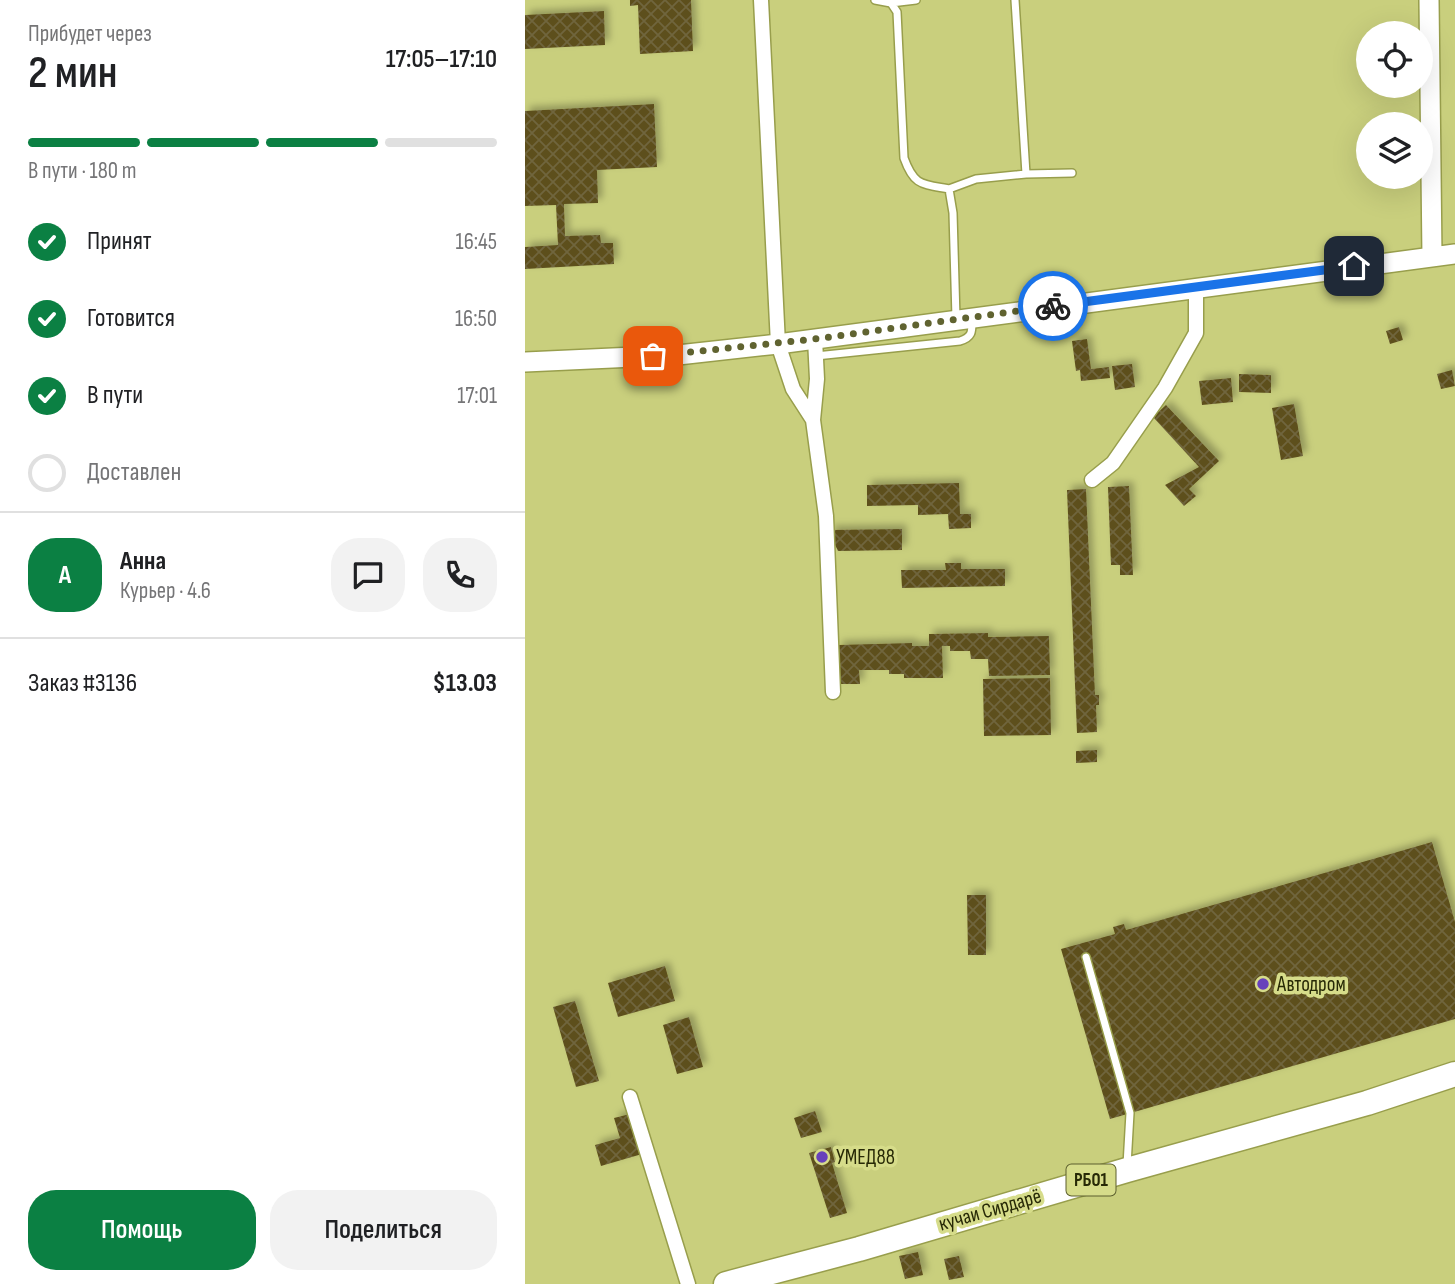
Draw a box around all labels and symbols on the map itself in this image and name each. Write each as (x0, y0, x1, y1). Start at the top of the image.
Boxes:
pin (1324, 236, 1384, 296)
courier (1018, 271, 1088, 341)
pin (623, 326, 683, 386)
place label: Автодром (1276, 972, 1346, 997)
marker: Автодром (1255, 976, 1271, 992)
place label: УМЕД88 (836, 1145, 895, 1170)
marker: УМЕД88 (814, 1149, 830, 1165)
road number: РБ01 (1067, 1164, 1115, 1196)
street label: кучаи Сирдарё (936, 1183, 1044, 1237)

